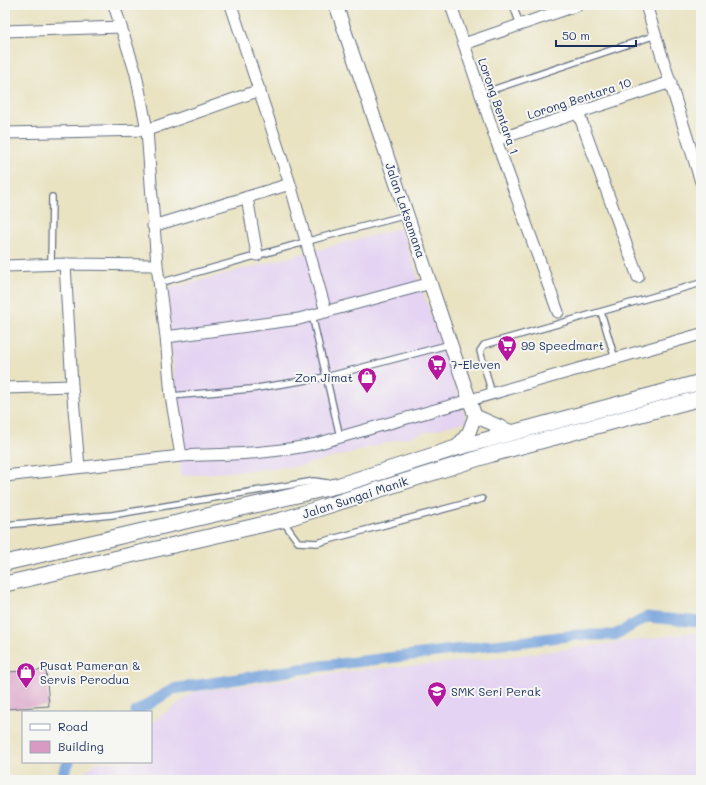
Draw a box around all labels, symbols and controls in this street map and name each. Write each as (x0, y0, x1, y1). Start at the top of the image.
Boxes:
scale bar (556, 22, 636, 48)
text: 50 m (562, 27, 590, 43)
street label: Lorong Bentara 1 (475, 56, 523, 156)
street label: Lorong Bentara 10 (525, 73, 634, 122)
street label: Jalan Laksamana (382, 160, 430, 260)
supermarket icon: 99 Speedmart (496, 334, 518, 362)
place label: 99 Speedmart (521, 337, 604, 353)
supermarket icon: 7-Eleven (426, 353, 448, 381)
place label: 7-Eleven (451, 356, 500, 372)
shop icon: Zon Jimat (356, 366, 378, 394)
place label: Zon Jimat (295, 369, 353, 385)
street label: Jalan Sungai Manik (300, 472, 410, 522)
place label: Pusat Pameran & Servis Perodua (40, 657, 141, 687)
shop icon: Pusat Pameran & Servis Perodua (15, 661, 37, 689)
school or university icon: SMK Seri Perak (426, 680, 448, 708)
place label: SMK Seri Perak (451, 683, 541, 699)
legend (22, 711, 152, 763)
text: Road (58, 718, 88, 734)
text: Building (58, 738, 104, 754)

